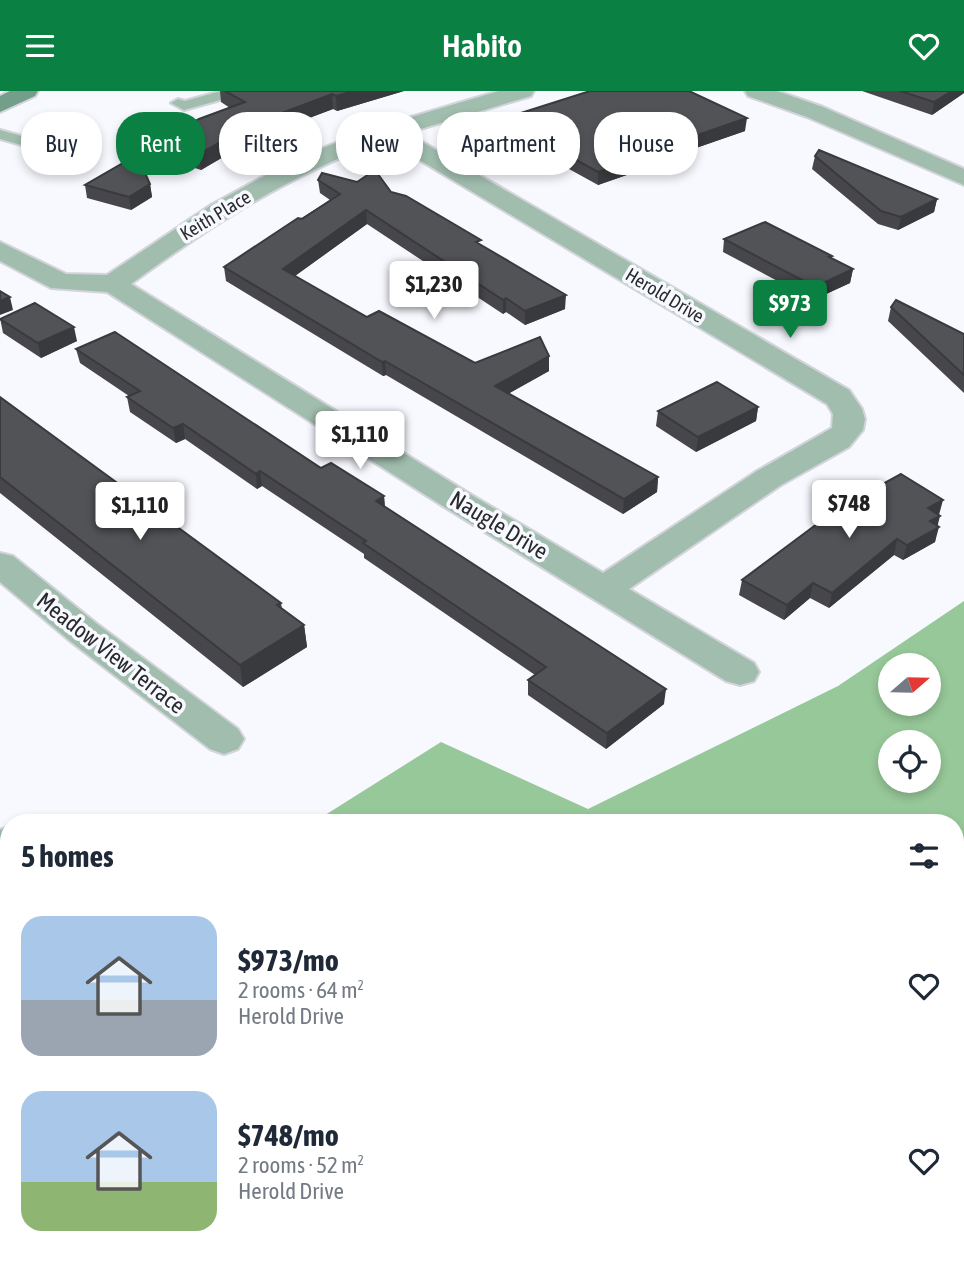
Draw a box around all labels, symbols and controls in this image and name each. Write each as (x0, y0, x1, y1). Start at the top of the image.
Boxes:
icon: menu (21, 27, 59, 65)
text: Habito (442, 27, 522, 64)
icon: heart (905, 27, 943, 65)
chip: Buy (21, 112, 102, 175)
chip: Rent (116, 112, 205, 175)
chip: Filters (219, 112, 322, 175)
chip: New (336, 112, 423, 175)
chip: Apartment (437, 112, 580, 175)
chip: House (594, 112, 698, 175)
street label: Keith Place (176, 185, 254, 245)
pin: $1,230 (377, 261, 491, 321)
street label: Herold Drive (622, 263, 708, 327)
text: $1,230 (406, 271, 463, 297)
pin: $973 (749, 281, 831, 340)
text: $973 (769, 290, 811, 316)
pin: $1,110 (303, 411, 417, 471)
text: $1,110 (332, 421, 389, 447)
pin: $748 (808, 481, 890, 540)
pin: $1,110 (83, 483, 197, 542)
street label: Naugle Drive (445, 486, 553, 564)
text: $748 (828, 490, 870, 516)
text: $1,110 (112, 492, 169, 518)
street label: Meadow View Terrace (32, 587, 190, 719)
north arrow (878, 653, 942, 716)
map controls (878, 653, 941, 793)
button: locate (878, 730, 941, 793)
icon: filters (905, 837, 943, 875)
text: 5 homes (21, 839, 114, 873)
text: $973/mo (238, 943, 339, 977)
icon: home (77, 944, 161, 1028)
icon: heart (905, 967, 943, 1005)
text: 2 rooms · 64 m² (238, 977, 364, 1003)
text: Herold Drive (238, 1003, 344, 1029)
text: $748/mo (238, 1118, 339, 1152)
icon: home (77, 1119, 161, 1203)
icon: heart (905, 1142, 943, 1180)
text: 2 rooms · 52 m² (238, 1152, 364, 1178)
text: Herold Drive (238, 1178, 344, 1204)

